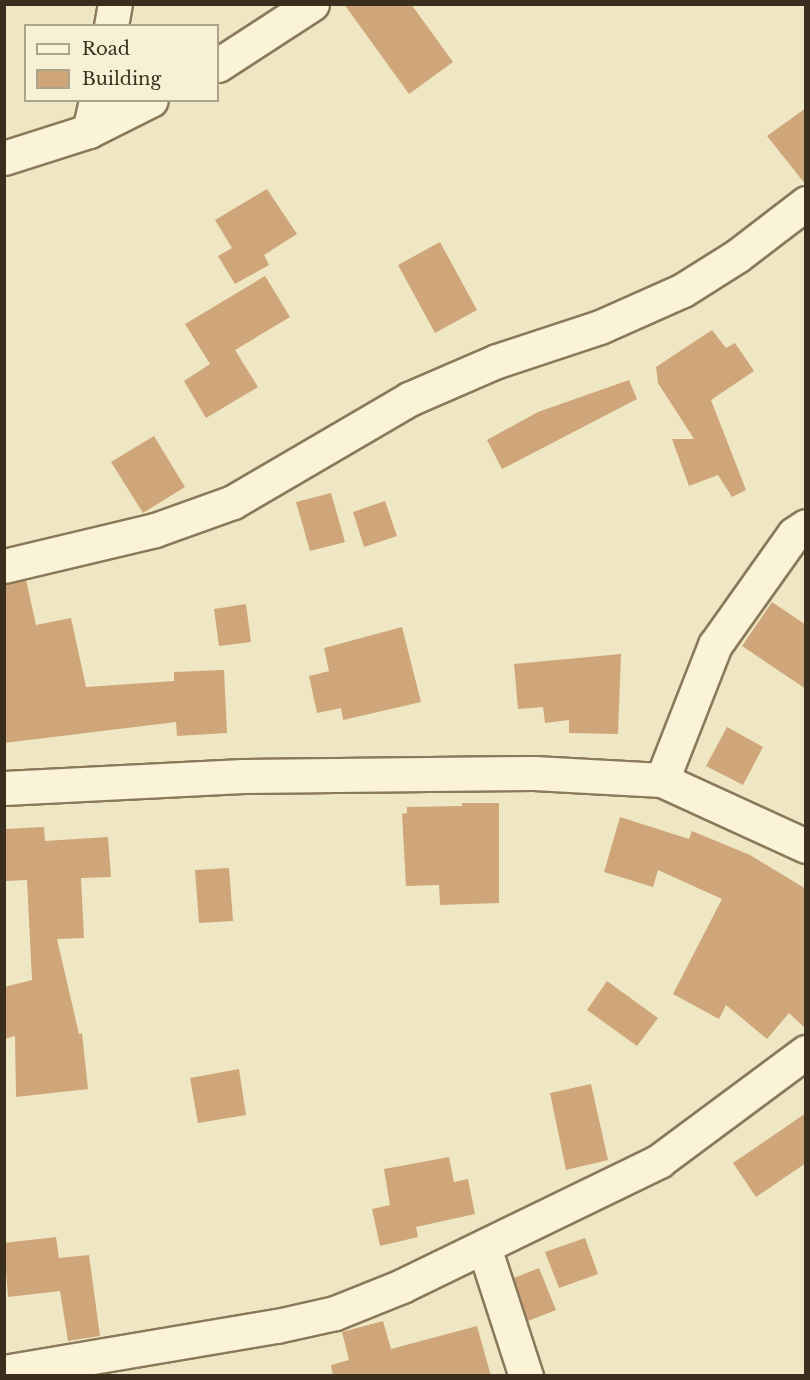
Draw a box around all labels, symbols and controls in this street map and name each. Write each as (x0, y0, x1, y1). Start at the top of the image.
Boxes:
legend (24, 24, 219, 102)
text: Road (82, 38, 130, 60)
text: Building (82, 68, 161, 90)

